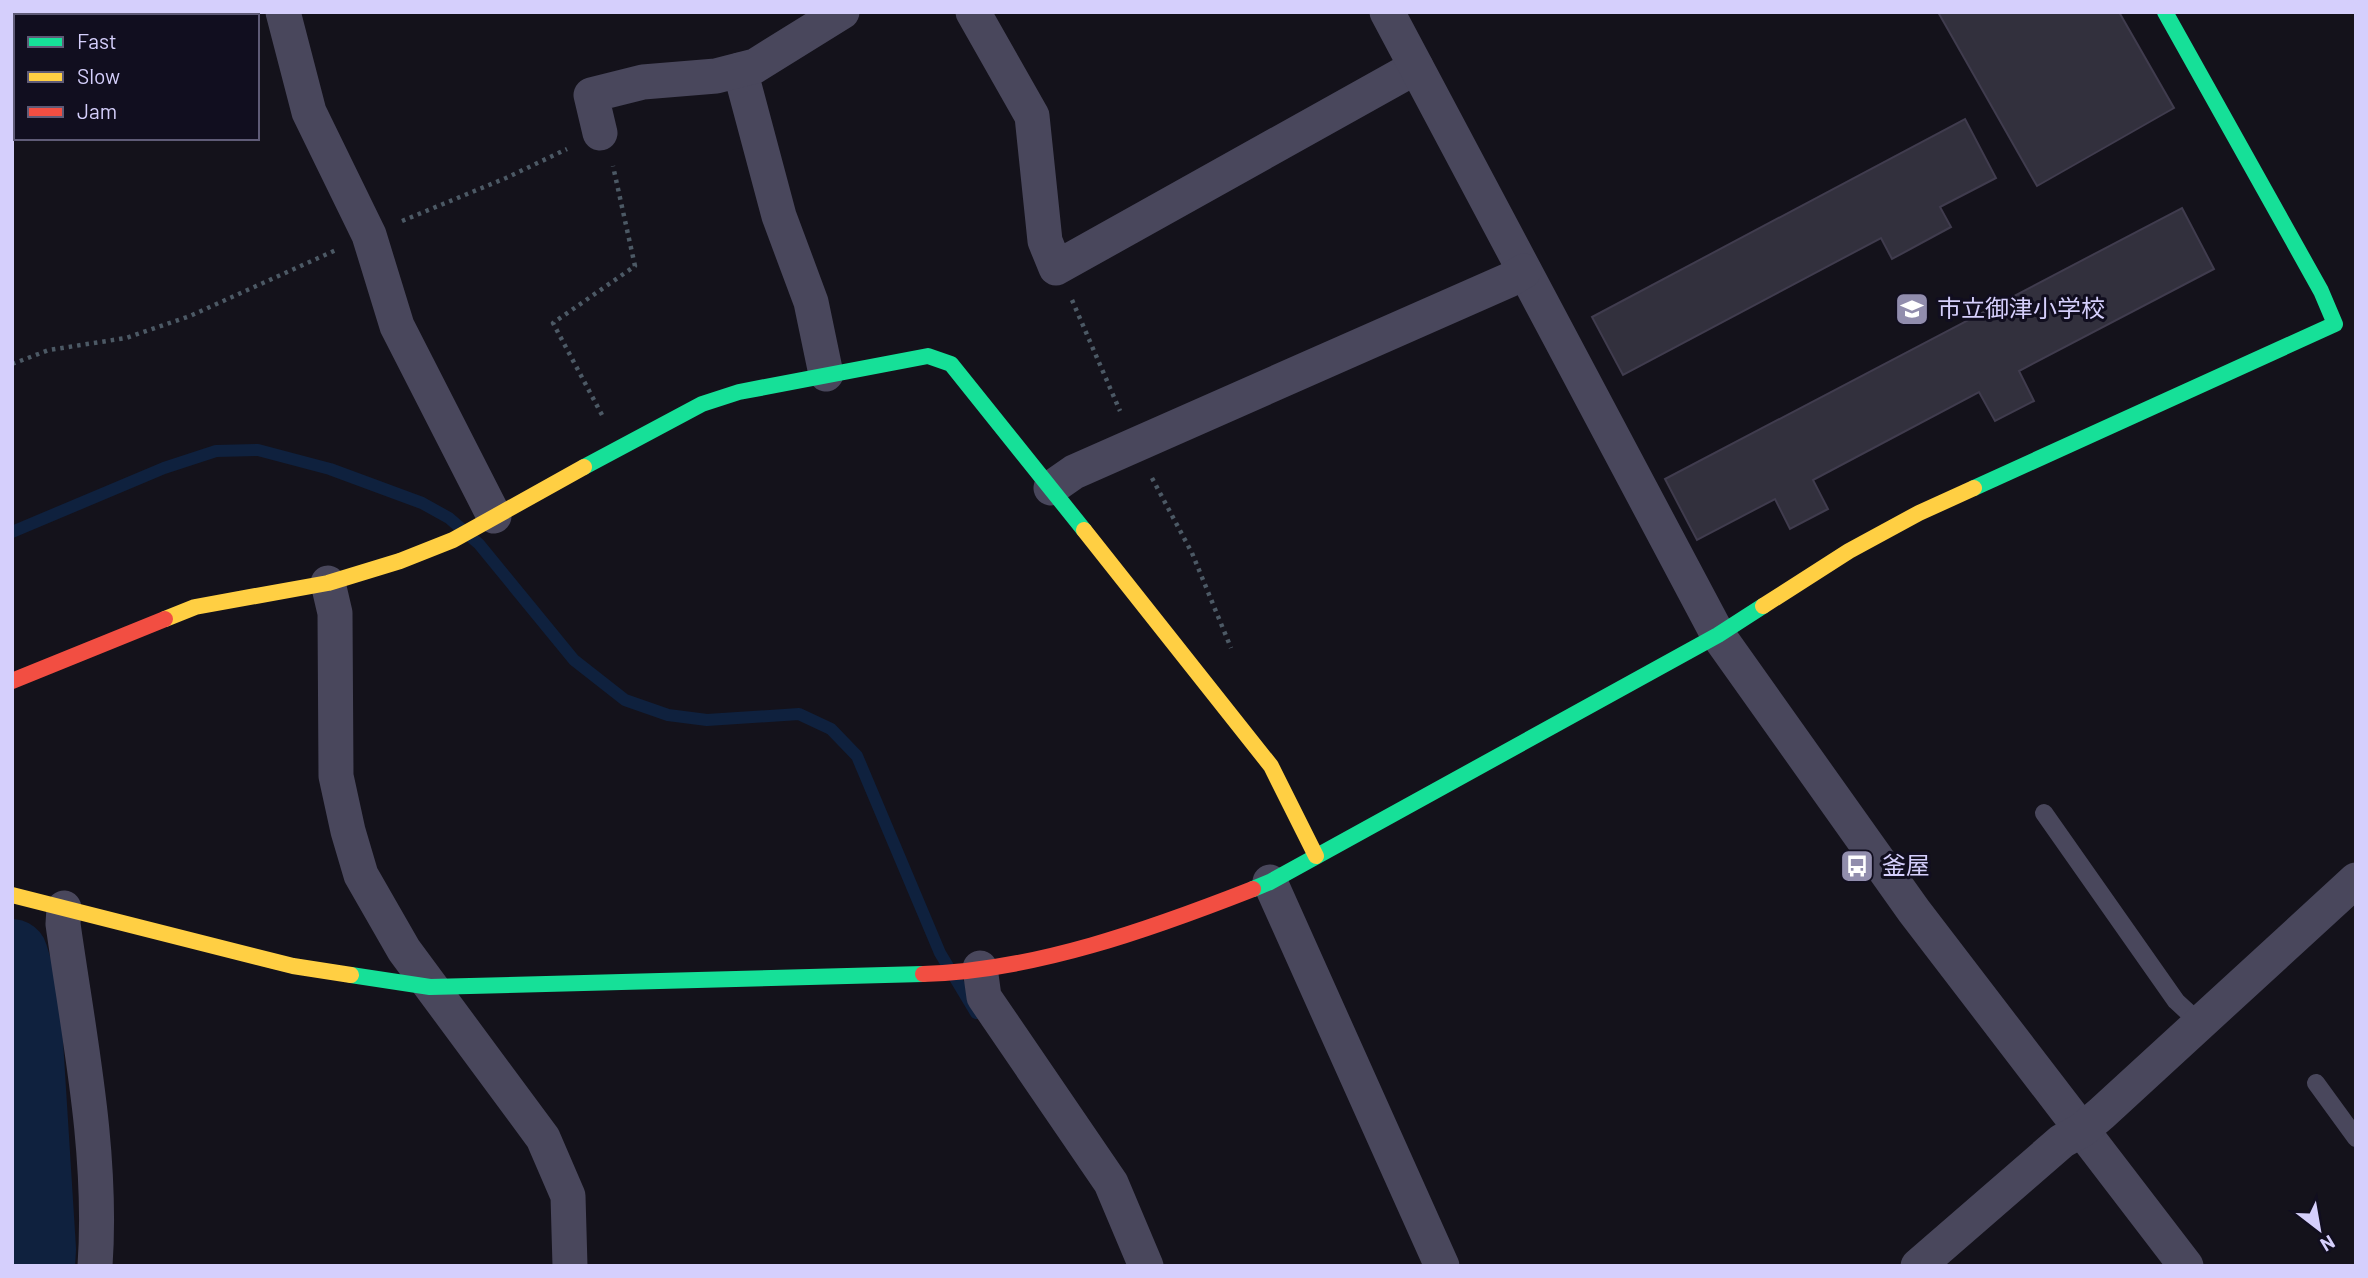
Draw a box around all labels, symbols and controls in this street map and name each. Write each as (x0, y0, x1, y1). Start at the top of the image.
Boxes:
legend (14, 14, 259, 140)
text: Fast (77, 28, 117, 53)
text: Slow (77, 63, 120, 88)
text: Jam (77, 98, 117, 123)
school or university icon: 市立御津小学校 (1893, 290, 1931, 328)
place label: 市立御津小学校 (1937, 293, 2105, 322)
bus stop icon: 釜屋 (1838, 847, 1876, 885)
place label: 釜屋 (1882, 850, 1930, 879)
north arrow (2284, 1194, 2354, 1264)
text: N (2317, 1231, 2339, 1257)

